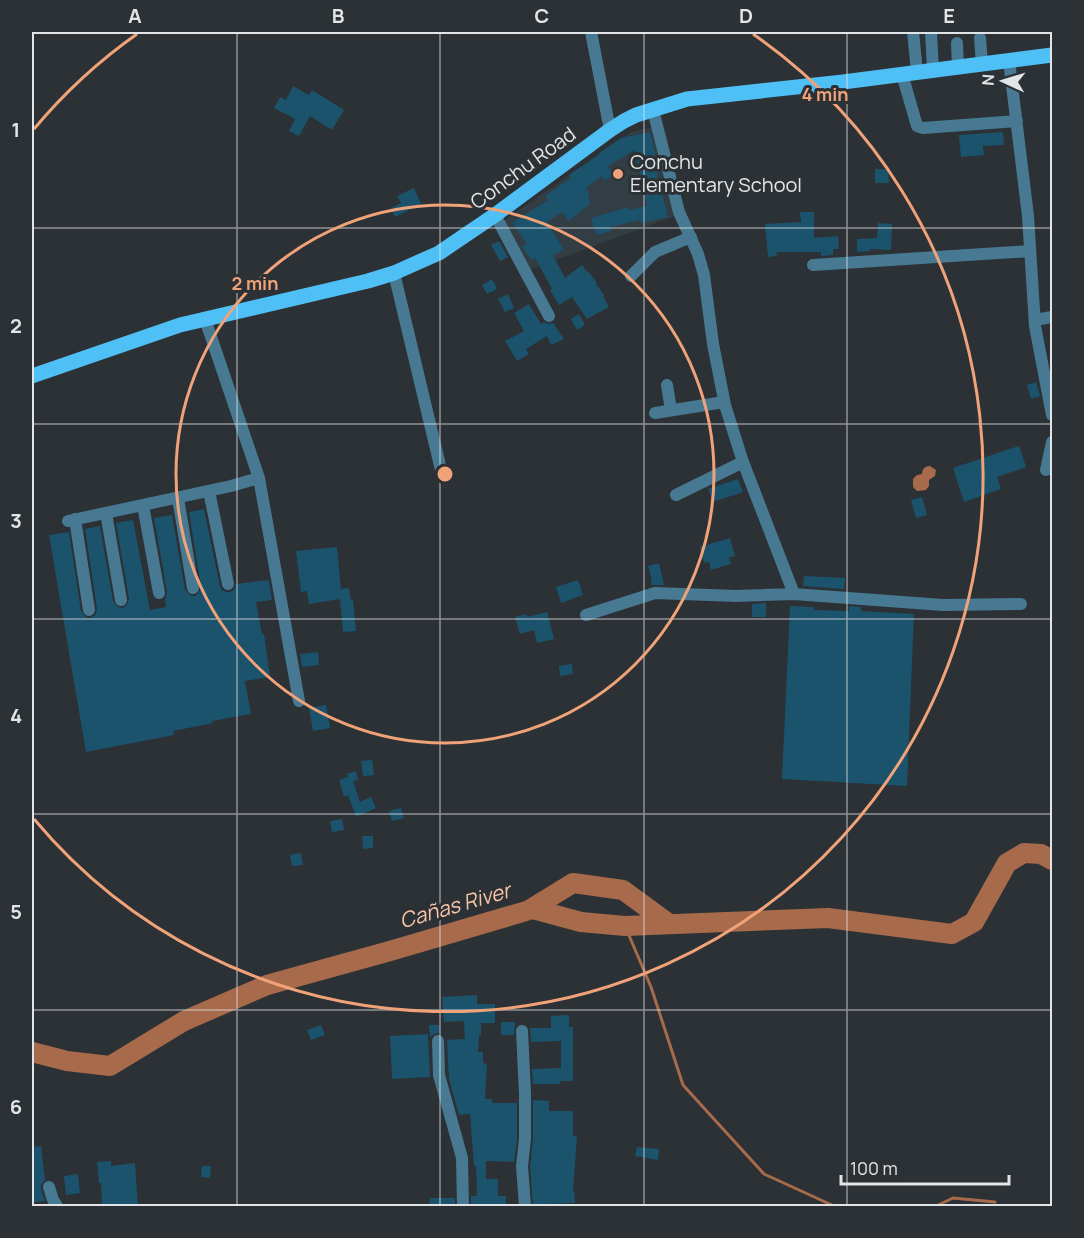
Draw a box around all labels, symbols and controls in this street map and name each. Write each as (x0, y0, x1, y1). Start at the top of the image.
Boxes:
text: A (128, 2, 142, 29)
text: B (332, 2, 345, 29)
text: C (535, 2, 549, 29)
text: D (739, 2, 753, 29)
text: E (943, 2, 955, 29)
north arrow (973, 51, 1033, 111)
text: N (977, 73, 999, 86)
text: 4 min (801, 82, 849, 106)
text: 1 (12, 116, 20, 143)
street label: Conchu Road (465, 120, 581, 215)
place label: Conchu Elementary School (630, 148, 802, 198)
marker: Conchu Elementary School (611, 167, 625, 181)
text: 2 min (232, 271, 278, 295)
text: 2 (10, 312, 22, 339)
centre of rings (435, 464, 455, 484)
text: 3 (10, 507, 22, 534)
text: 4 (10, 702, 22, 729)
water label: Cañas River (396, 875, 516, 934)
text: 5 (10, 898, 22, 925)
text: 6 (10, 1093, 22, 1120)
scale bar (841, 1148, 1009, 1186)
text: 100 m (850, 1156, 898, 1180)

